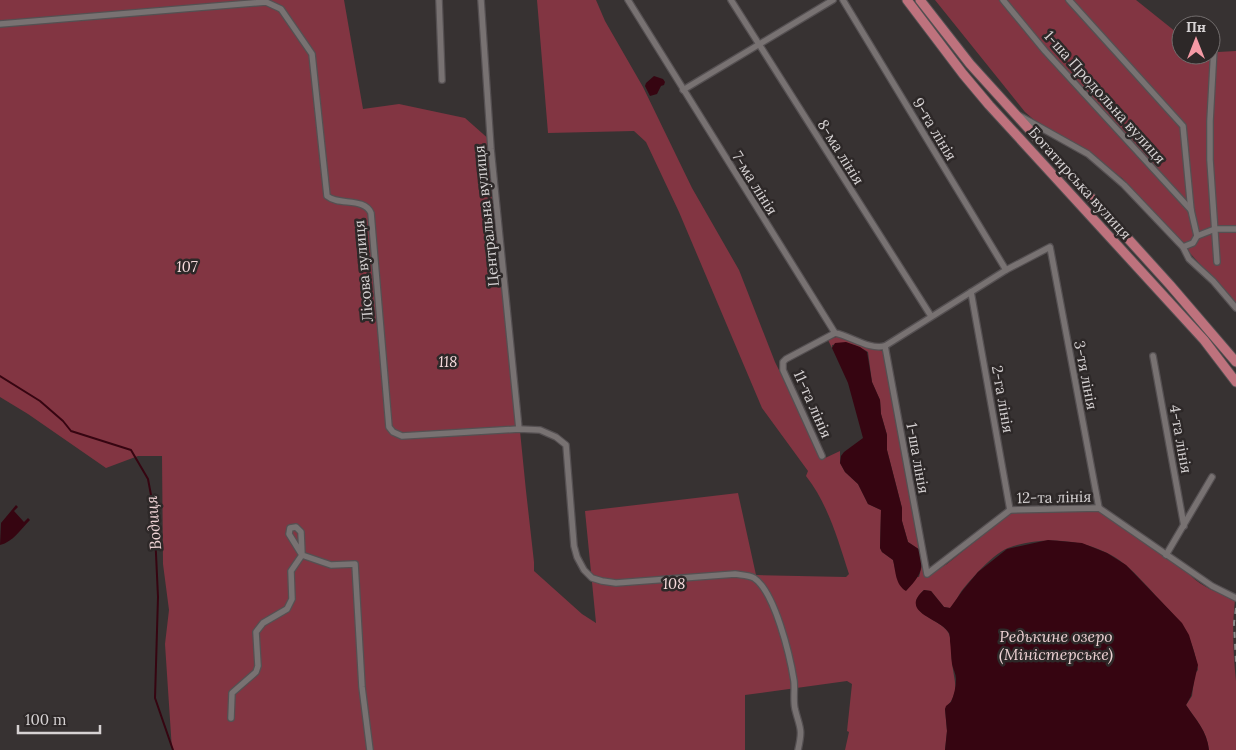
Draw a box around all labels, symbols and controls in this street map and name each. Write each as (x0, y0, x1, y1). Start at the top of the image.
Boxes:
north arrow (1171, 15, 1221, 65)
text: Пн (1186, 18, 1206, 36)
street label: 1-ша Продольна вулиця (1040, 27, 1170, 167)
street label: 9-та лінія (909, 94, 961, 164)
street label: 8-ма лінія (814, 116, 868, 188)
street label: Богатирська вулиця (1024, 123, 1136, 243)
street label: Центральна вулиця (469, 145, 503, 287)
street label: 7-ма лінія (728, 148, 782, 218)
street label: Лісова вулиця (349, 219, 377, 323)
park label: 107 (176, 257, 198, 276)
street label: 3-тя лінія (1070, 339, 1102, 411)
park label: 118 (438, 352, 458, 371)
street label: 2-га лінія (988, 364, 1018, 434)
street label: 11-та лінія (790, 367, 836, 441)
street label: 4-та лінія (1166, 403, 1196, 475)
street label: 1-ша лінія (902, 421, 934, 495)
street label: 12-та лінія (1017, 487, 1091, 507)
water label: Водиця (141, 495, 165, 551)
park label: 108 (663, 574, 685, 593)
water label: Редькине озеро (Міністерське) (999, 626, 1113, 665)
scale bar (18, 702, 100, 734)
text: 100 m (25, 710, 66, 729)

